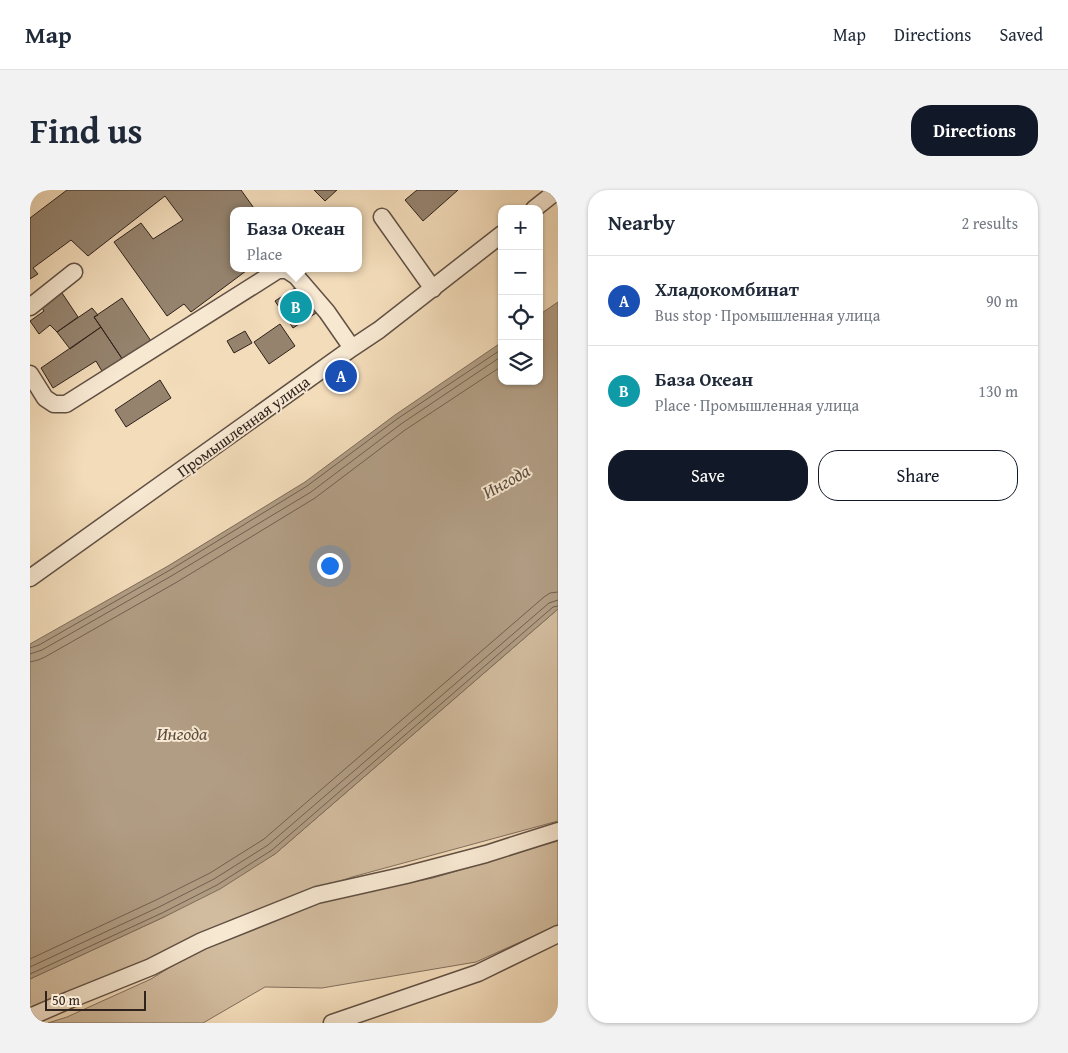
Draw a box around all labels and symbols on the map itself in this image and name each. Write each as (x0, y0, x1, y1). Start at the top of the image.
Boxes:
pin: B (280, 288, 312, 326)
pin: A (325, 357, 357, 395)
street label: Промышленная улица (172, 369, 315, 482)
water label: Ингода (477, 457, 535, 505)
your location (317, 553, 343, 579)
water label: Ингода (157, 720, 208, 747)
scale bar (45, 988, 146, 1011)

